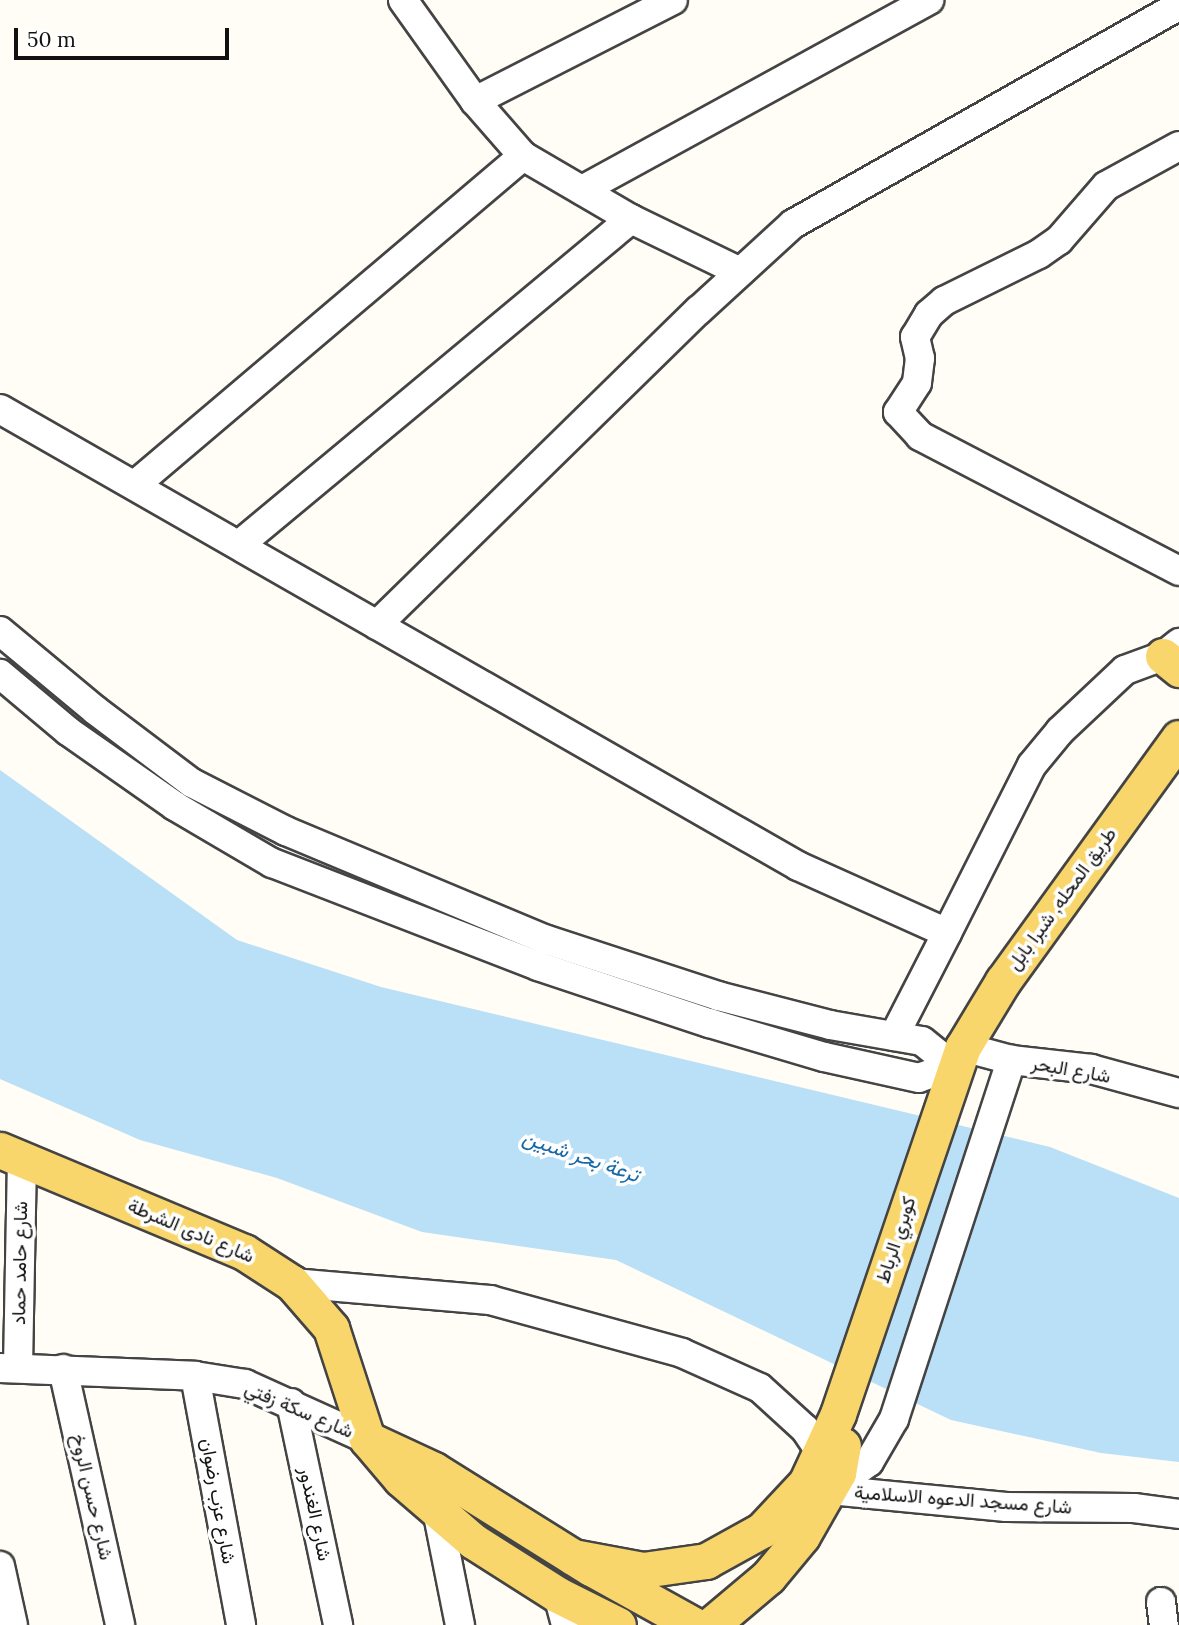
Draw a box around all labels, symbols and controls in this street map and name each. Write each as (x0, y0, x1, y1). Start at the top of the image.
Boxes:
scale bar (18, 14, 233, 58)
text: 50 m (27, 26, 76, 53)
street label: طريق المحله, شبرا بابل (1003, 823, 1121, 975)
street label: شارع البحر (1030, 1052, 1112, 1088)
water label: ترعة بحر شبين (519, 1124, 643, 1188)
street label: شارع نادى الشرطة (124, 1194, 258, 1268)
street label: كوبري الرباط (871, 1194, 921, 1286)
street label: شارع حامد حماد (8, 1201, 32, 1325)
street label: شارع سكة زفتي (241, 1377, 357, 1443)
street label: شارع حسن الروخ (66, 1432, 118, 1562)
street label: شارع عزب رضوان (196, 1436, 240, 1566)
street label: شارع الغندور (294, 1465, 336, 1563)
street label: شارع مسجد الدعوه الاسلامية (853, 1481, 1073, 1519)

